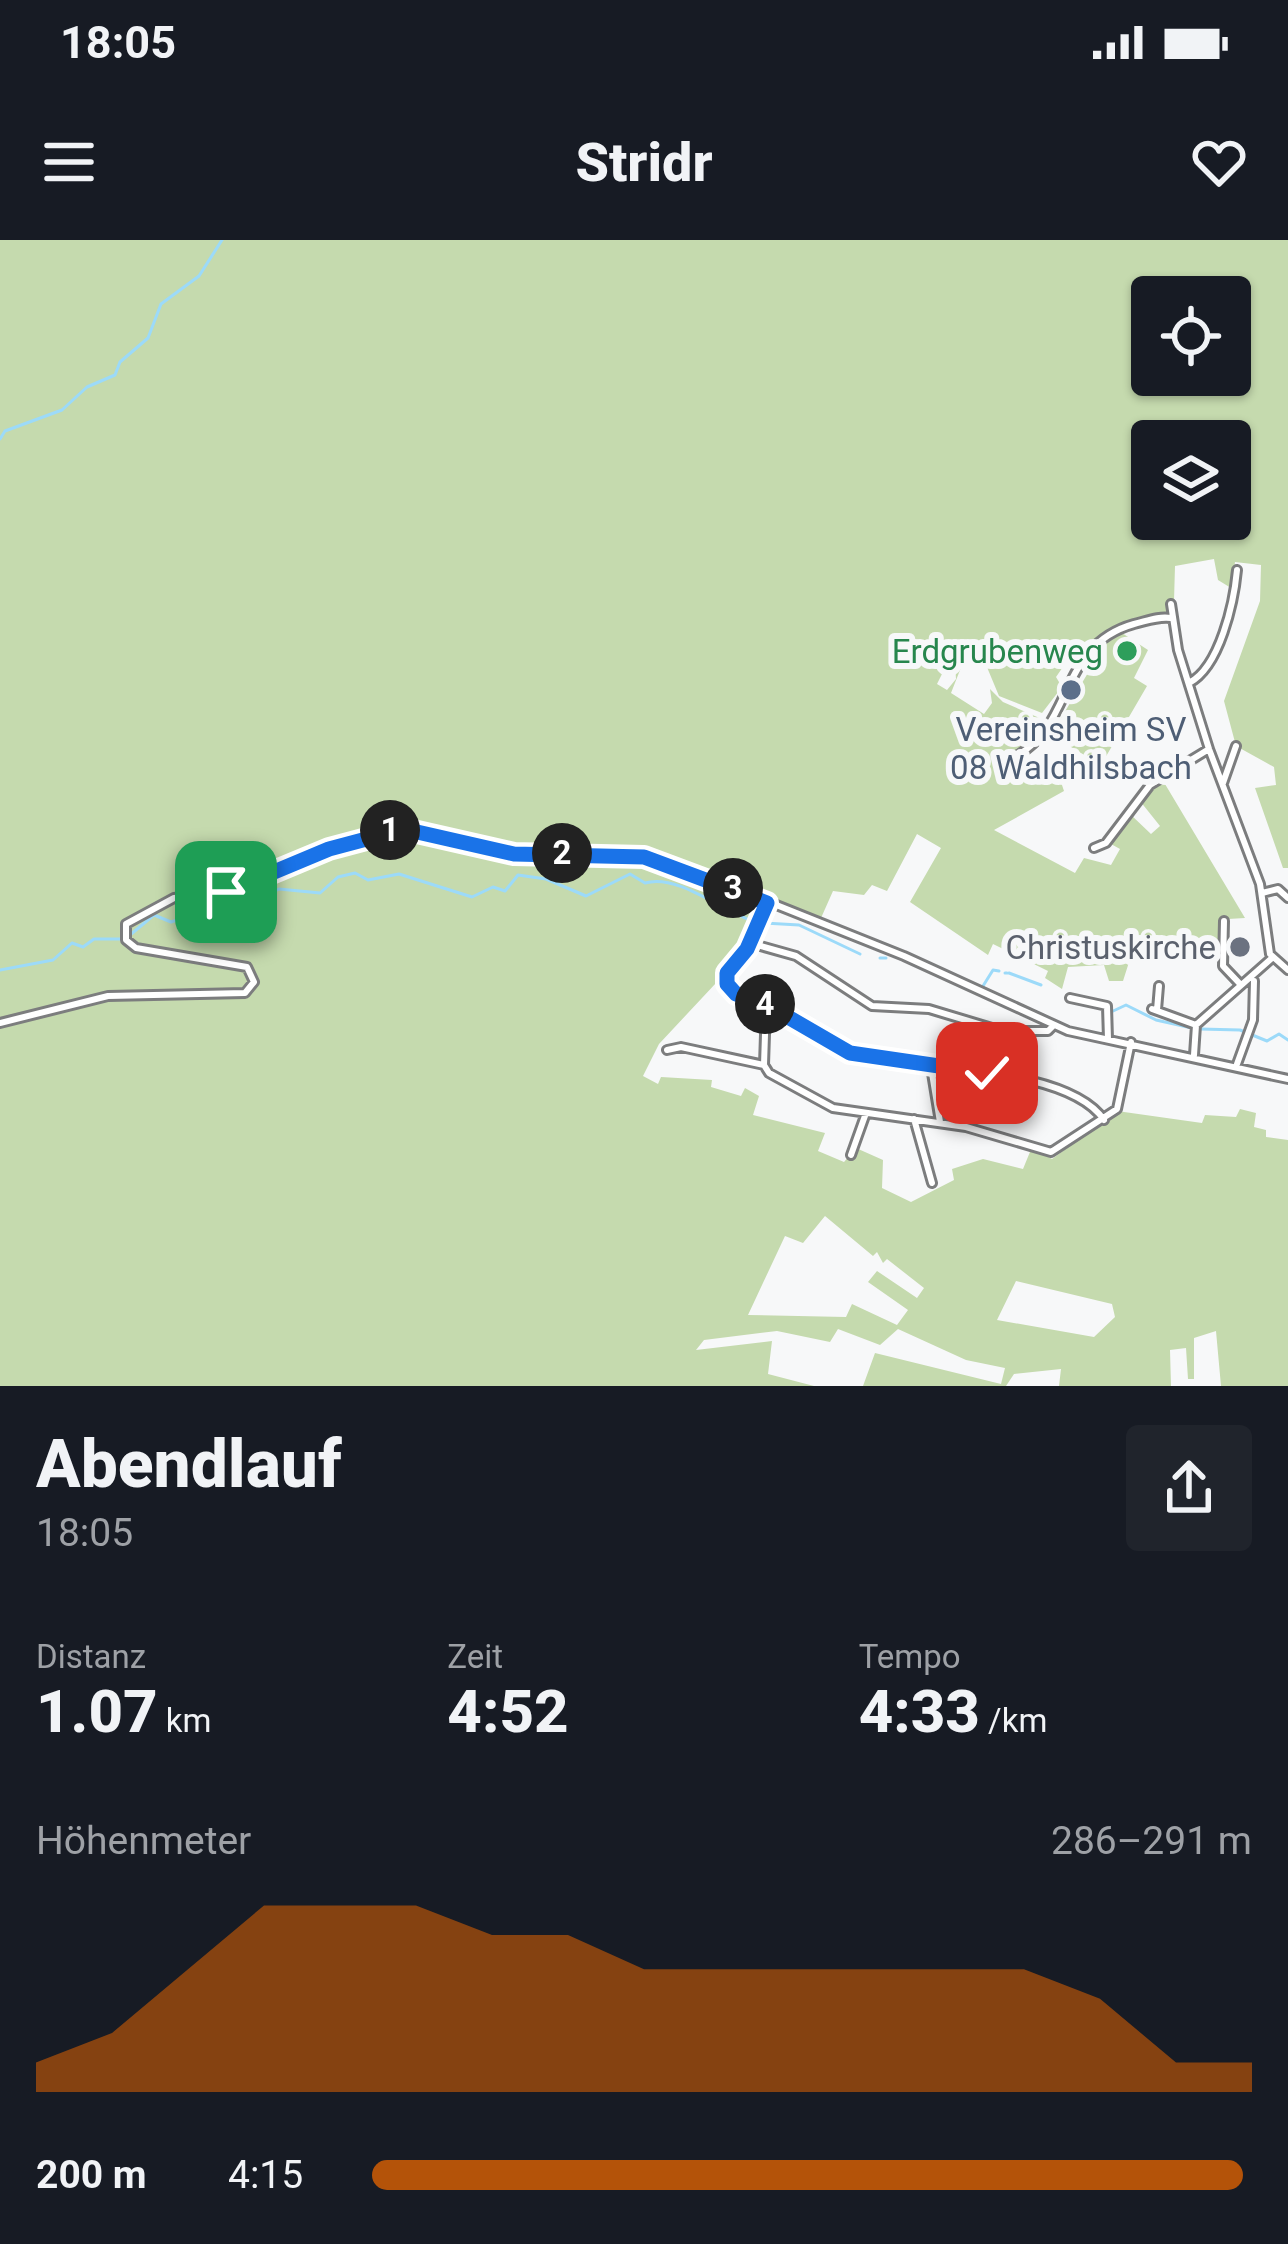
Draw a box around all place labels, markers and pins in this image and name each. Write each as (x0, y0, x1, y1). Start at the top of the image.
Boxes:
place label: Erdgrubenweg (892, 632, 1103, 671)
marker: Erdgrubenweg (1114, 638, 1140, 664)
marker: Vereinsheim SV 08 Waldhilsbach (1058, 677, 1084, 703)
place label: Vereinsheim SV 08 Waldhilsbach (950, 710, 1192, 787)
pin: 1 (360, 800, 420, 860)
pin: 2 (532, 823, 592, 883)
pin (175, 841, 277, 943)
pin: 3 (703, 858, 763, 918)
place label: Christuskirche (1006, 928, 1216, 967)
marker: Christuskirche (1227, 934, 1253, 960)
pin: 4 (735, 974, 795, 1034)
pin (936, 1022, 1038, 1124)

